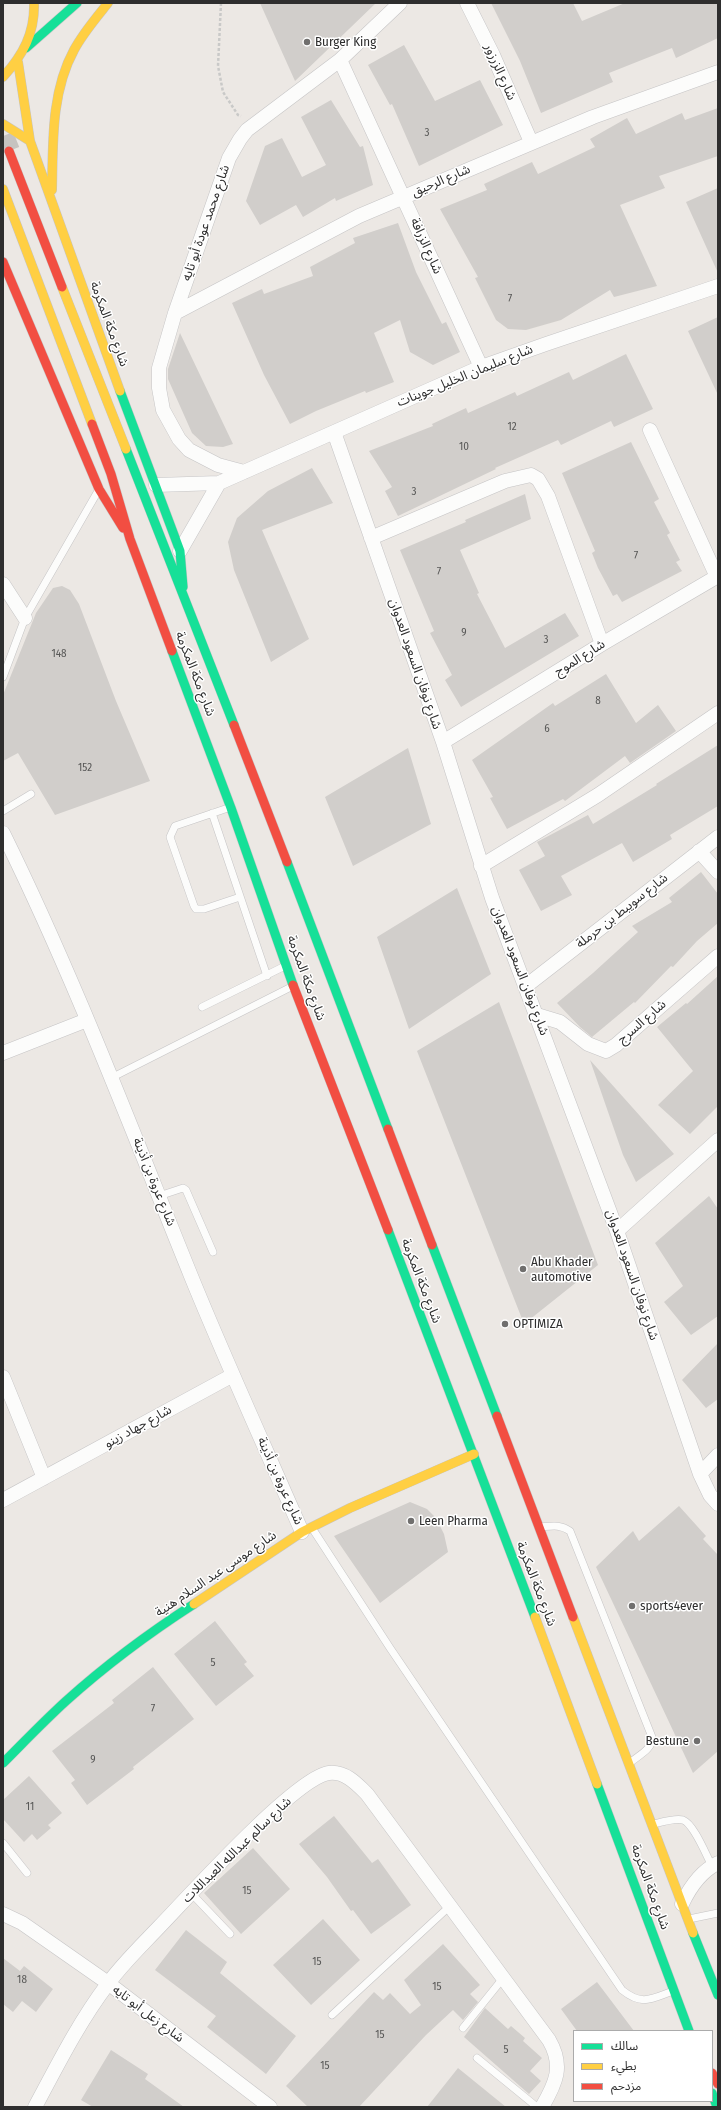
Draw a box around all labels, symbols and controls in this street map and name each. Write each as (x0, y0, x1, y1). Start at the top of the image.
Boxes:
place label: Burger King (315, 34, 376, 50)
marker: Burger King (302, 37, 312, 47)
street label: شارع الزرزور (481, 41, 519, 103)
house number: 3 (425, 126, 429, 140)
street label: شارع الرحيق (409, 162, 473, 200)
street label: شارع محمد عودة أبو تايه (179, 163, 233, 283)
street label: شارع الزرافة (407, 216, 445, 276)
street label: شارع مكة المكرمة (86, 279, 132, 369)
house number: 7 (508, 292, 512, 306)
street label: شارع سليمان الخليل جوينات (395, 342, 535, 410)
house number: 12 (507, 420, 517, 434)
house number: 10 (459, 440, 469, 454)
house number: 3 (412, 485, 416, 499)
house number: 7 (634, 549, 638, 563)
house number: 7 (437, 565, 441, 579)
street label: شارع نوفان السعود العدوان (385, 597, 445, 731)
house number: 9 (461, 626, 467, 640)
street label: شارع مكة المكرمة (172, 629, 218, 719)
house number: 3 (544, 633, 548, 647)
street label: شارع الموج (552, 636, 608, 680)
house number: 148 (51, 647, 67, 661)
house number: 8 (595, 694, 601, 708)
house number: 6 (544, 722, 550, 736)
house number: 152 (78, 761, 92, 775)
street label: شارع سويبط بن حرملة (573, 870, 671, 952)
street label: شارع نوفان السعود العدوان (488, 904, 552, 1038)
street label: شارع مكة المكرمة (283, 933, 329, 1023)
street label: شارع السرج (614, 997, 670, 1047)
street label: شارع عروة بن أذينة (129, 1135, 179, 1229)
street label: شارع نوفان السعود العدوان (602, 1208, 662, 1342)
street label: شارع مكة المكرمة (398, 1236, 444, 1326)
place label: Abu Khader automotive (531, 1254, 593, 1285)
marker: Abu Khader automotive (518, 1264, 528, 1274)
place label: OPTIMIZA (513, 1316, 563, 1332)
marker: OPTIMIZA (500, 1319, 510, 1329)
street label: شارع جهاد زينو (102, 1402, 174, 1452)
street label: شارع عروة بن أذينة (254, 1435, 306, 1527)
place label: Leen Pharma (419, 1513, 488, 1529)
marker: Leen Pharma (406, 1516, 416, 1526)
street label: شارع موسى عبد السلام هنية (152, 1528, 280, 1620)
street label: شارع مكة المكرمة (513, 1539, 559, 1629)
place label: sports4ever (640, 1598, 703, 1614)
marker: sports4ever (627, 1601, 637, 1611)
house number: 5 (210, 1656, 216, 1670)
house number: 7 (151, 1702, 155, 1716)
place label: Bestune (646, 1733, 689, 1749)
marker: Bestune (692, 1736, 702, 1746)
house number: 9 (90, 1753, 96, 1767)
street label: شارع سالم عبدالله العبداللات (179, 1794, 295, 1906)
house number: 11 (26, 1800, 34, 1814)
street label: شارع مكة المكرمة (627, 1842, 673, 1932)
house number: 15 (242, 1884, 252, 1898)
house number: 15 (312, 1955, 322, 1969)
house number: 18 (17, 1973, 27, 1987)
house number: 15 (432, 1980, 442, 1994)
street label: شارع زعل أبو تايه (109, 1982, 187, 2046)
house number: 15 (375, 2028, 385, 2042)
legend (573, 2030, 713, 2102)
text: سالك (611, 2039, 638, 2053)
house number: 5 (503, 2043, 509, 2057)
house number: 15 (320, 2059, 330, 2073)
text: بطيء (611, 2059, 637, 2073)
text: مزدحم (611, 2079, 641, 2093)

